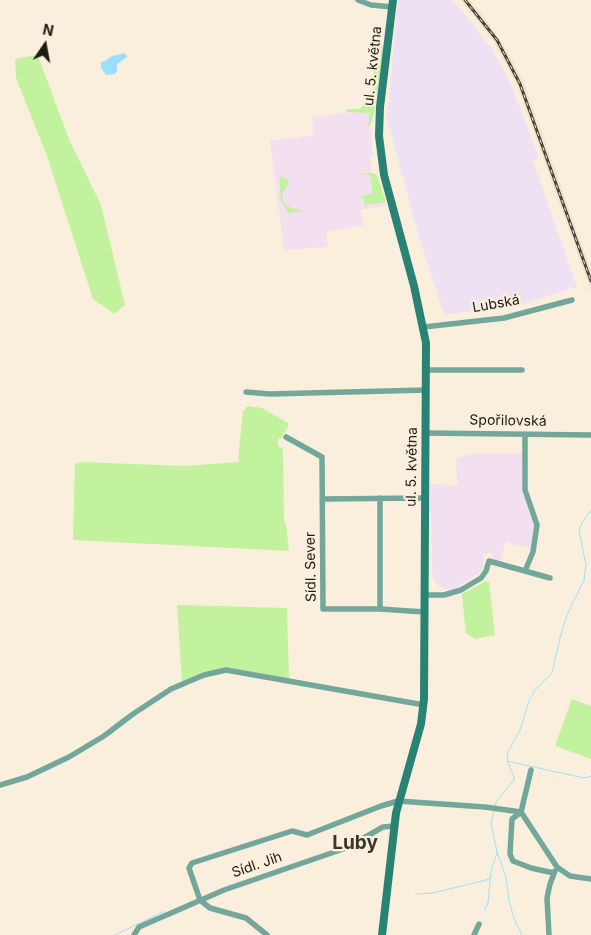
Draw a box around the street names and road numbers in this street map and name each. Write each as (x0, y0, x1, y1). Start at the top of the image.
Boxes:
street label: ul. 5. května (360, 25, 386, 107)
street label: Lubská (471, 292, 521, 316)
street label: Spořilovská (469, 412, 547, 430)
street label: ul. 5. května (403, 427, 421, 507)
street label: Sídl. Sever (302, 532, 320, 602)
street label: Sídl. Jih (230, 849, 284, 881)

